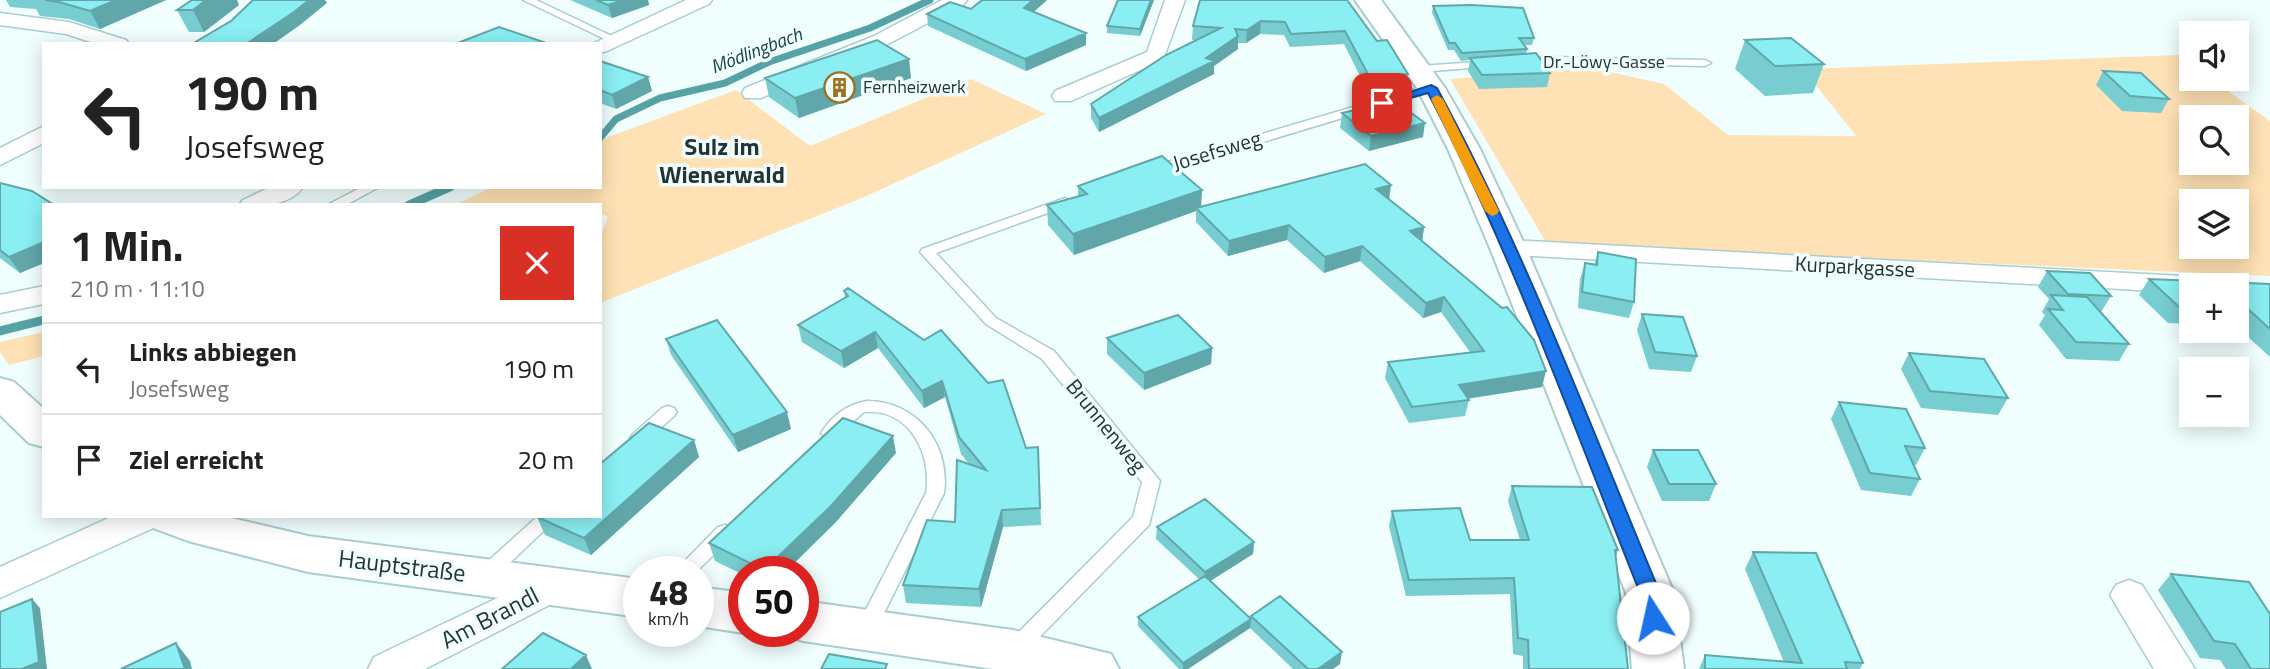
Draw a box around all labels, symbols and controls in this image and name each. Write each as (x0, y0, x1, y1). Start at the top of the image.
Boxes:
water label: Mödlingbach (706, 19, 806, 80)
map controls (2179, 21, 2249, 427)
button: sound (2179, 21, 2249, 91)
street label: Dr.-Löwy-Gasse (1543, 48, 1665, 75)
text: 190 m (185, 54, 319, 129)
icon: left (70, 70, 161, 161)
building icon: Fernheizwerk (823, 70, 857, 104)
place label: Fernheizwerk (863, 73, 966, 100)
pin (1352, 73, 1412, 133)
icon: arrive (1363, 84, 1401, 122)
button: search (2179, 105, 2249, 175)
street label: Josefsweg (1168, 121, 1265, 179)
text: Josefsweg (185, 122, 324, 170)
district label: Sulz im Wienerwald (659, 128, 785, 192)
button: layers (2179, 189, 2249, 259)
text: 1 Min. (70, 213, 184, 277)
button: close (500, 226, 574, 300)
street label: Kurparkgasse (1794, 247, 1916, 285)
text: 210 m · 11:10 (70, 271, 205, 306)
button: + (2179, 273, 2249, 343)
text: Links abbiegen (129, 332, 297, 371)
text: 190 m (503, 349, 574, 388)
icon: left (70, 350, 108, 388)
button: − (2179, 357, 2249, 427)
text: Josefsweg (129, 371, 229, 406)
street label: Brunnenweg (1059, 371, 1155, 479)
text: Ziel erreicht (129, 440, 264, 479)
text: 20 m (517, 440, 574, 479)
icon: arrive (70, 441, 108, 479)
street label: Hauptstraße (337, 539, 468, 591)
speed limit sign: 50 (728, 556, 819, 647)
text: 48 (649, 565, 688, 619)
street label: Am Brandl (434, 577, 545, 657)
position arrow (1616, 581, 1690, 655)
text: km/h (648, 605, 689, 632)

